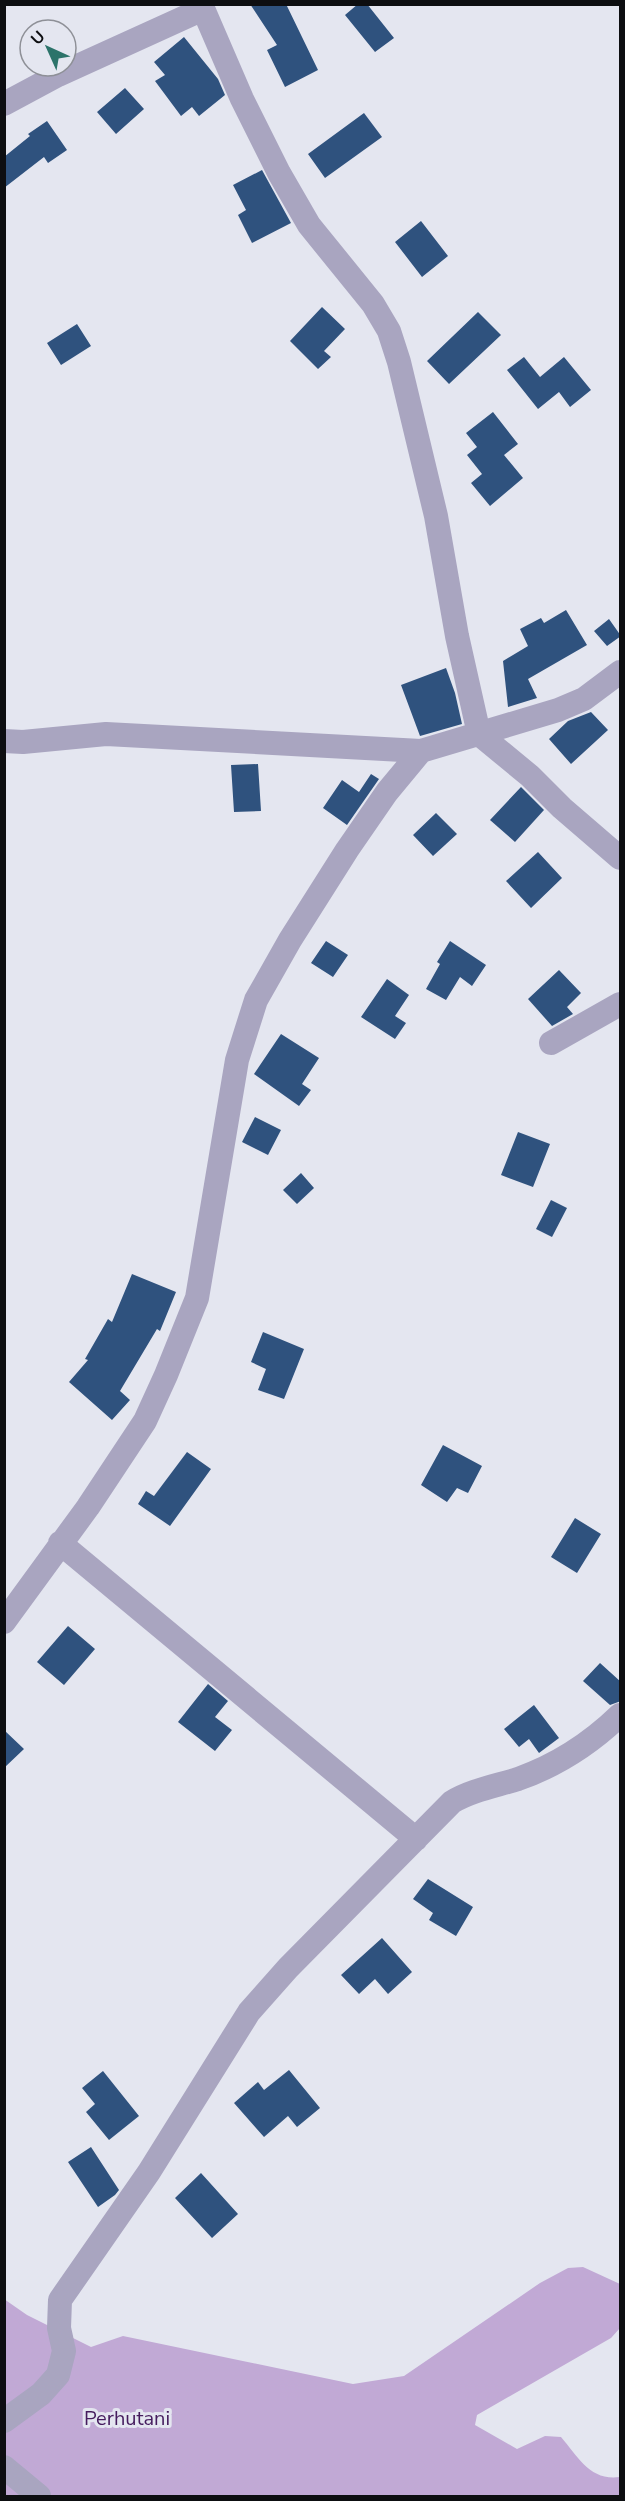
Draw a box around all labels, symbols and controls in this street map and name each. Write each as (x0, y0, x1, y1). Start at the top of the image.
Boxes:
north arrow (18, 18, 78, 78)
text: U (26, 26, 50, 50)
park label: Perhutani (84, 2405, 170, 2432)

